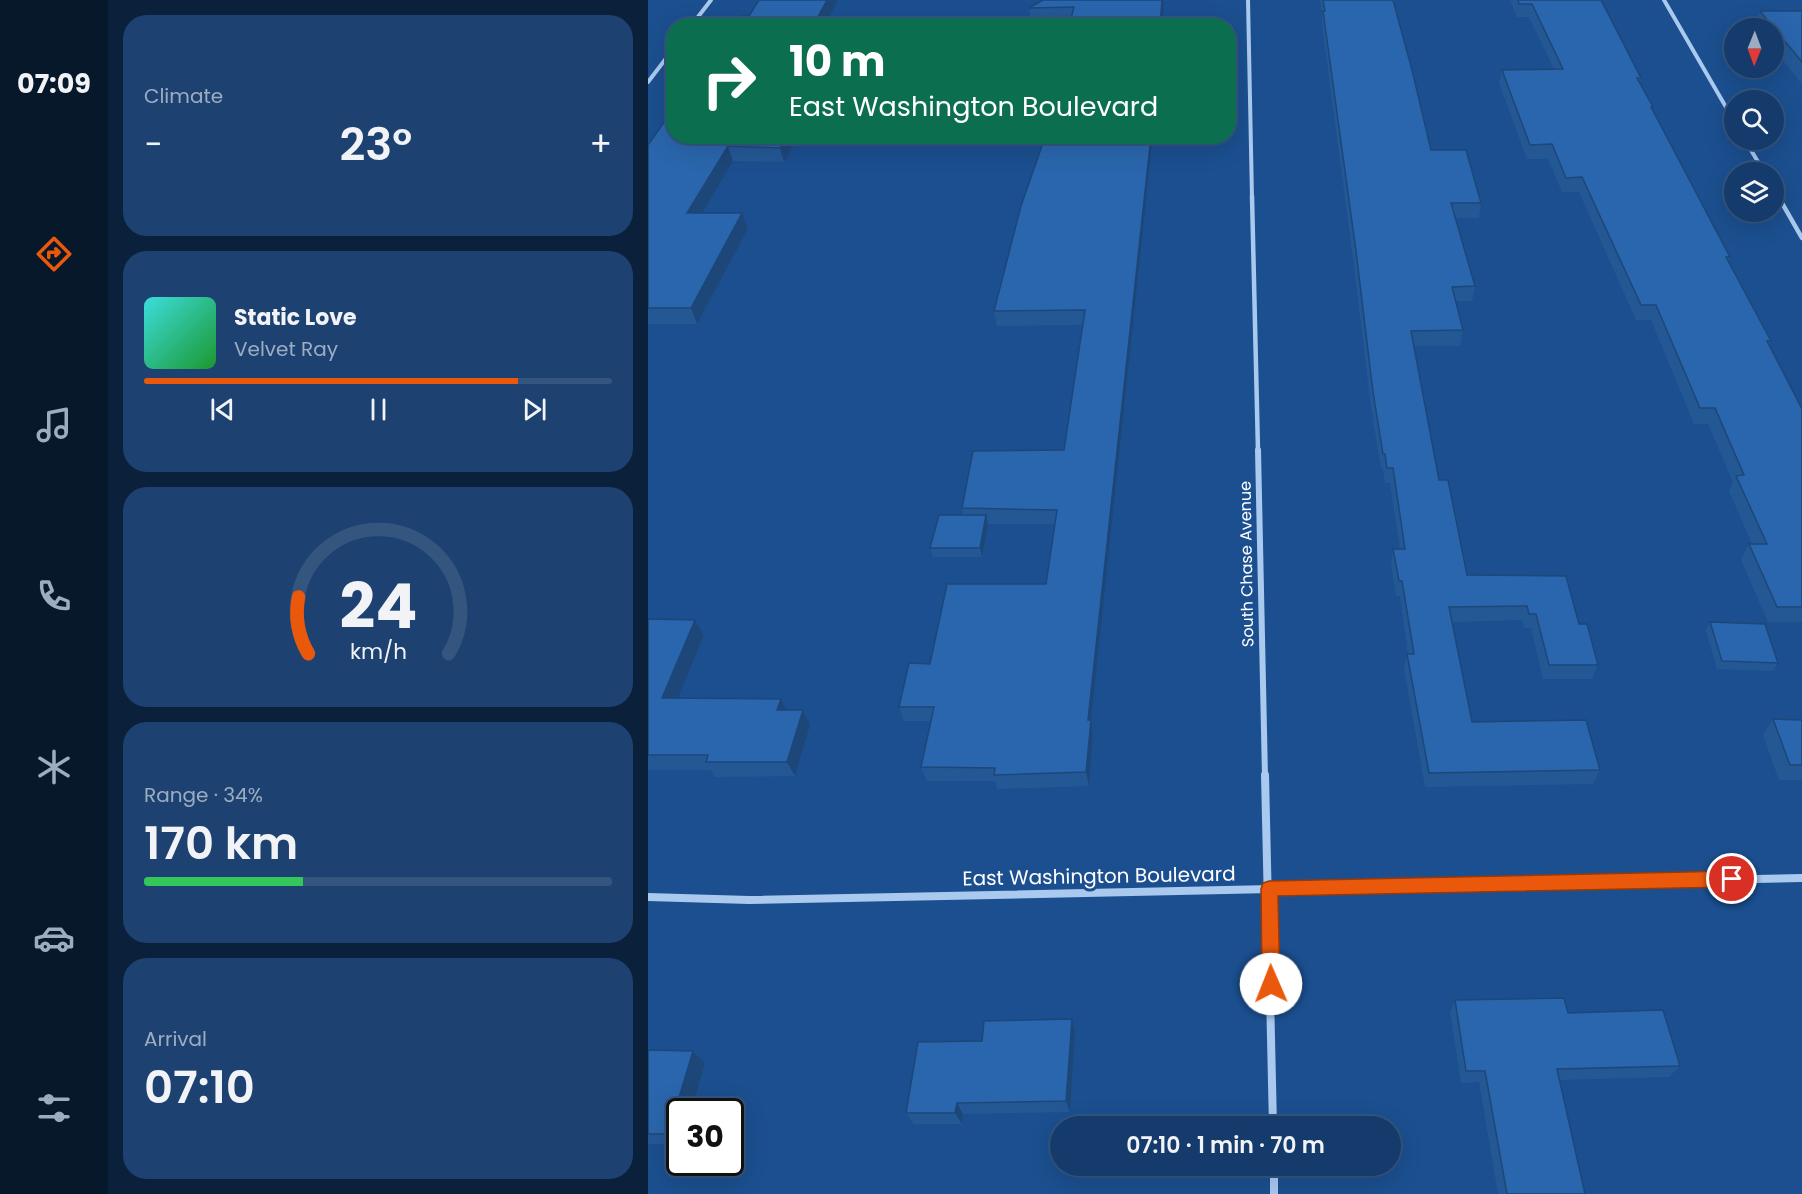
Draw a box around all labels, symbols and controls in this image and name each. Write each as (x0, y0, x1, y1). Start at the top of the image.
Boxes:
north arrow (1724, 18, 1784, 78)
map controls (1724, 18, 1784, 222)
text: 10 m (789, 32, 886, 91)
icon: right (690, 42, 768, 120)
text: 07:09 (17, 65, 91, 102)
text: Climate (144, 82, 223, 110)
text: East Washington Boulevard (789, 88, 1158, 125)
button: search (1724, 90, 1784, 150)
text: 23° (339, 113, 412, 176)
text: − (144, 121, 162, 168)
text: + (589, 121, 612, 168)
button: layers (1724, 162, 1784, 222)
icon: directions (33, 233, 75, 275)
text: Static Love (234, 302, 357, 333)
text: Velvet Ray (234, 335, 338, 363)
icon: previous (206, 393, 239, 426)
icon: pause (362, 393, 395, 426)
icon: next (518, 393, 551, 426)
icon: music (33, 404, 75, 446)
street label: South Chase Avenue (1234, 481, 1259, 647)
text: 24 (339, 562, 417, 650)
icon: phone (33, 575, 75, 617)
text: km/h (349, 636, 407, 667)
icon: climate (33, 746, 75, 788)
text: Range · 34% (144, 781, 263, 809)
text: 170 km (144, 812, 298, 875)
pin (1706, 853, 1757, 904)
street label: East Washington Boulevard (962, 860, 1236, 892)
icon: arrive (1715, 862, 1748, 895)
icon: car (33, 917, 75, 959)
position arrow (1239, 952, 1303, 1016)
text: Arrival (144, 1025, 207, 1053)
text: 07:10 (144, 1056, 255, 1119)
icon: filters (33, 1087, 75, 1129)
speed limit sign: 30 (666, 1098, 744, 1176)
text: 07:10 · 1 min · 70 m (1126, 1130, 1325, 1161)

